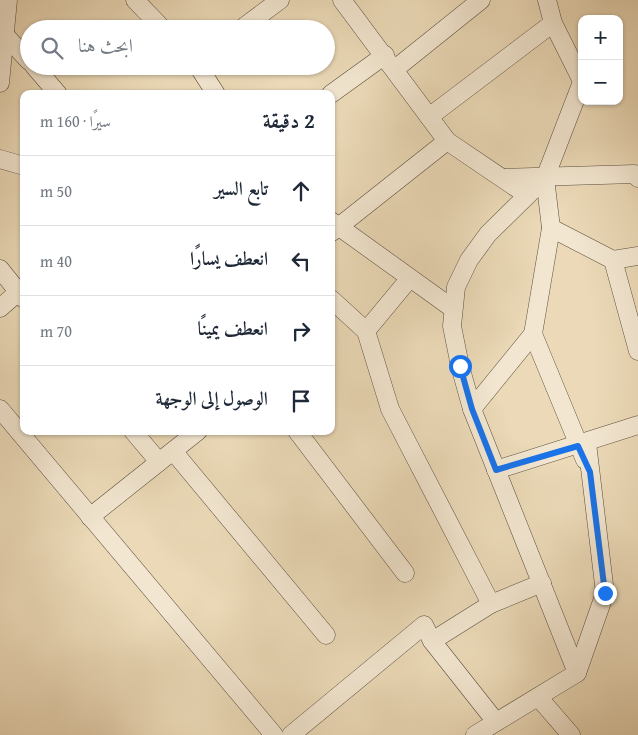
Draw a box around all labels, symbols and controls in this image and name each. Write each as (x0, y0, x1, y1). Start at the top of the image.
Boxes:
map controls (578, 15, 623, 105)
button: + (578, 15, 623, 60)
search box (20, 20, 335, 75)
text: ابحث هنا (78, 31, 133, 59)
icon: search (38, 34, 66, 62)
button: − (578, 60, 623, 105)
text: 2 دقيقة (263, 105, 315, 136)
text: سيرًا · 160 m (40, 109, 111, 133)
text: تابع السير (214, 174, 268, 202)
icon: ahead (287, 177, 315, 205)
text: 50 m (40, 179, 72, 203)
text: انعطف يسارًا (190, 244, 268, 272)
icon: left (287, 247, 315, 275)
text: 40 m (40, 249, 72, 273)
text: انعطف يمينًا (198, 314, 268, 342)
icon: right (287, 317, 315, 345)
text: 70 m (40, 319, 72, 343)
route start (449, 355, 472, 378)
text: الوصول إلى الوجهة (156, 384, 268, 412)
icon: arrive (287, 387, 315, 415)
route end (594, 582, 617, 605)

